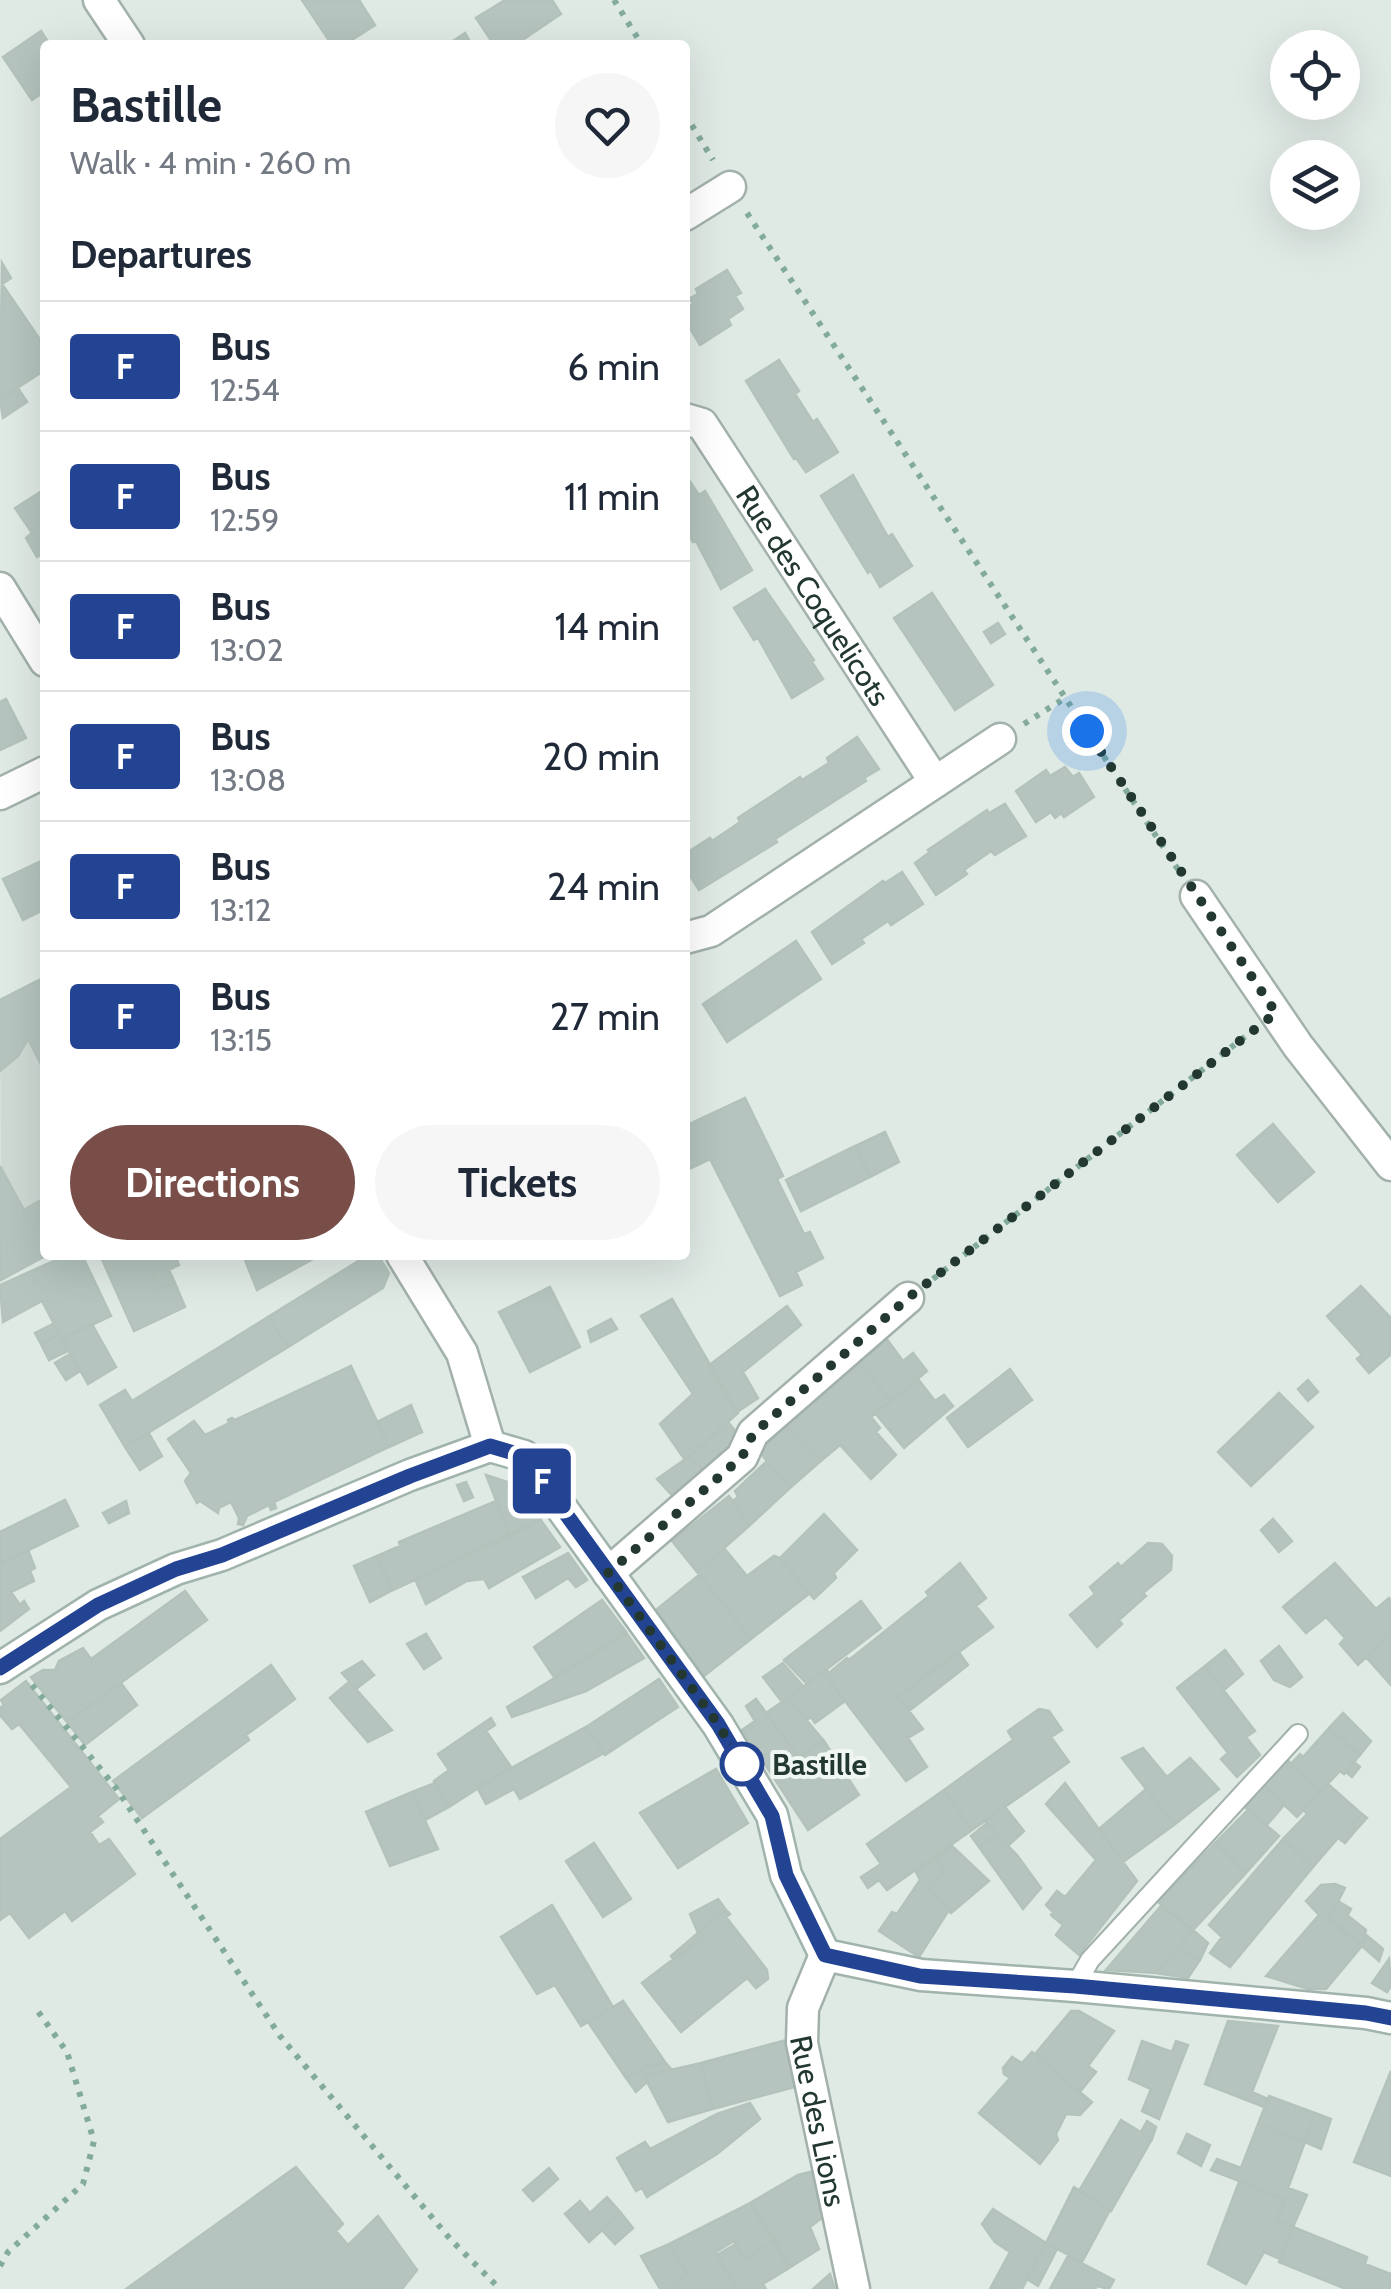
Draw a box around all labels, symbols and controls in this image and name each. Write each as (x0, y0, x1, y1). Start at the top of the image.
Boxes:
map controls (1270, 30, 1360, 230)
button: locate (1270, 30, 1360, 120)
button: heart (555, 73, 660, 178)
text: Bastille (70, 76, 222, 134)
button: layers (1270, 140, 1360, 230)
text: Walk · 4 min · 260 m (70, 143, 351, 182)
text: Departures (70, 231, 252, 278)
text: Bus (210, 323, 271, 370)
text: 6 min (567, 343, 660, 390)
text: F (116, 345, 134, 388)
text: 12:54 (210, 370, 280, 409)
text: Bus (210, 453, 271, 500)
text: 11 min (564, 473, 660, 520)
text: F (116, 475, 134, 518)
street label: Rue des Coquelicots (728, 478, 898, 712)
text: 12:59 (210, 500, 279, 539)
text: Bus (210, 583, 271, 630)
text: 14 min (554, 603, 660, 650)
text: F (116, 605, 134, 648)
text: 13:02 (210, 630, 284, 669)
your location (1062, 706, 1112, 756)
text: Bus (210, 713, 271, 760)
text: 20 min (542, 733, 660, 780)
text: F (116, 735, 134, 778)
text: 13:08 (210, 760, 286, 799)
text: Bus (210, 843, 271, 890)
text: 24 min (547, 863, 660, 910)
text: F (116, 865, 134, 908)
text: 13:12 (210, 890, 272, 929)
text: Bus (210, 973, 271, 1020)
text: 27 min (550, 993, 660, 1040)
text: F (116, 995, 134, 1038)
text: 13:15 (210, 1020, 272, 1059)
button: Directions (70, 1125, 355, 1240)
button: Tickets (375, 1125, 660, 1240)
line badge: F (510, 1448, 574, 1514)
text: F (533, 1460, 551, 1503)
marker: Bastille (721, 1743, 763, 1785)
place label: Bastille (772, 1746, 867, 1783)
street label: Rue des Lions (782, 2032, 855, 2210)

